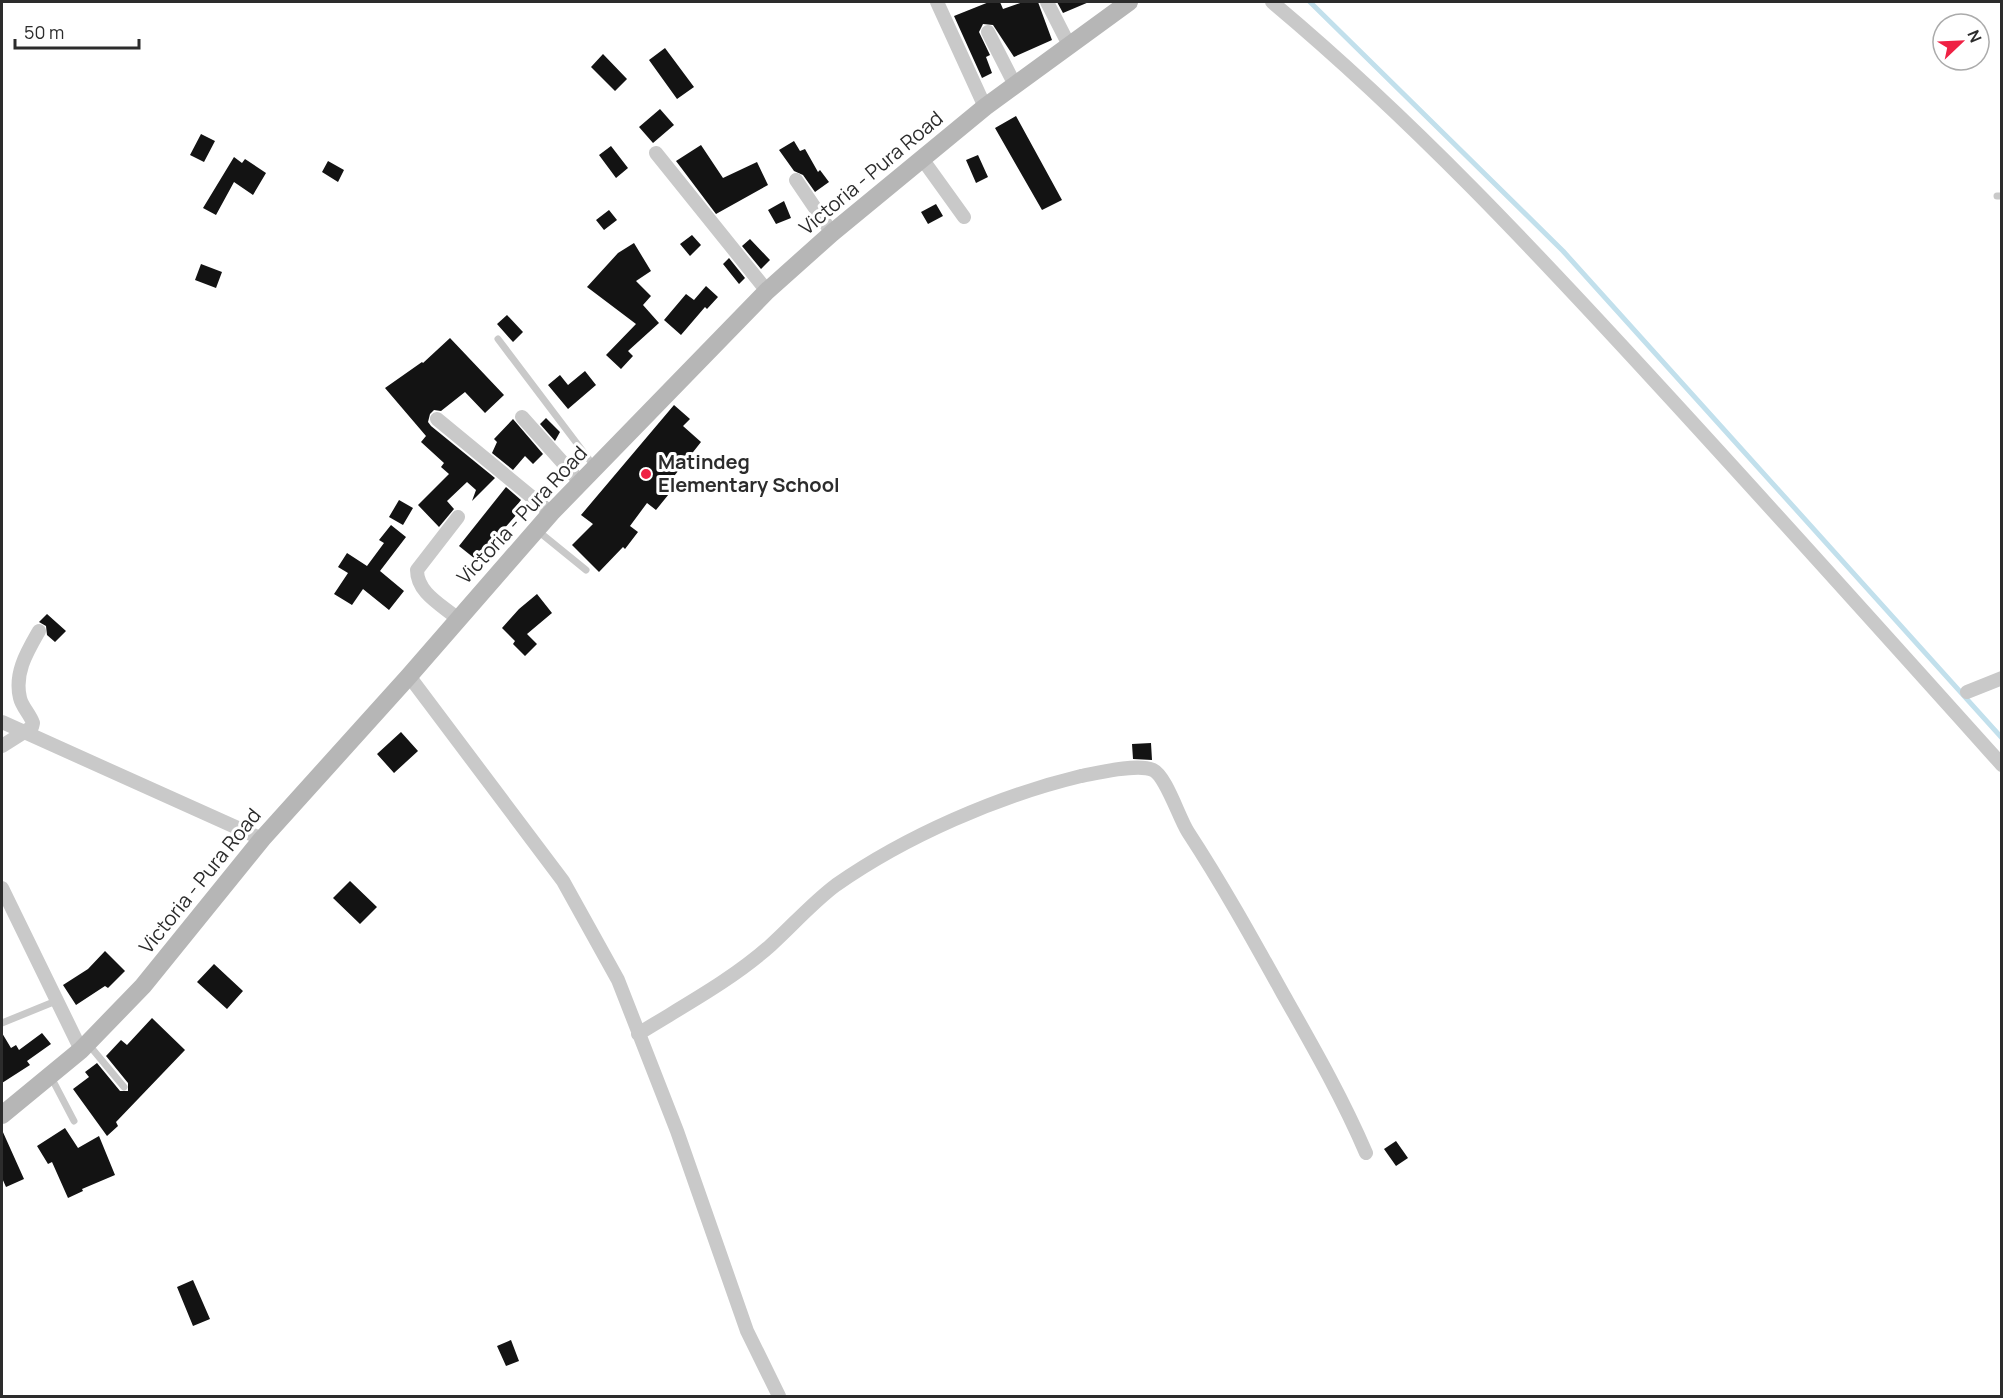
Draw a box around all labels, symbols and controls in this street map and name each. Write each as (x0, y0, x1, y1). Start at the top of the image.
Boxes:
scale bar (15, 12, 140, 50)
north arrow (1931, 12, 1991, 72)
text: 50 m (24, 20, 64, 44)
text: N (1962, 27, 1987, 46)
street label: Victoria - Pura Road (793, 105, 948, 241)
street label: Victoria - Pura Road (451, 440, 593, 590)
place label: Matindeg Elementary School (658, 448, 840, 498)
marker: Matindeg Elementary School (639, 467, 653, 481)
street label: Victoria - Pura Road (133, 802, 267, 959)

